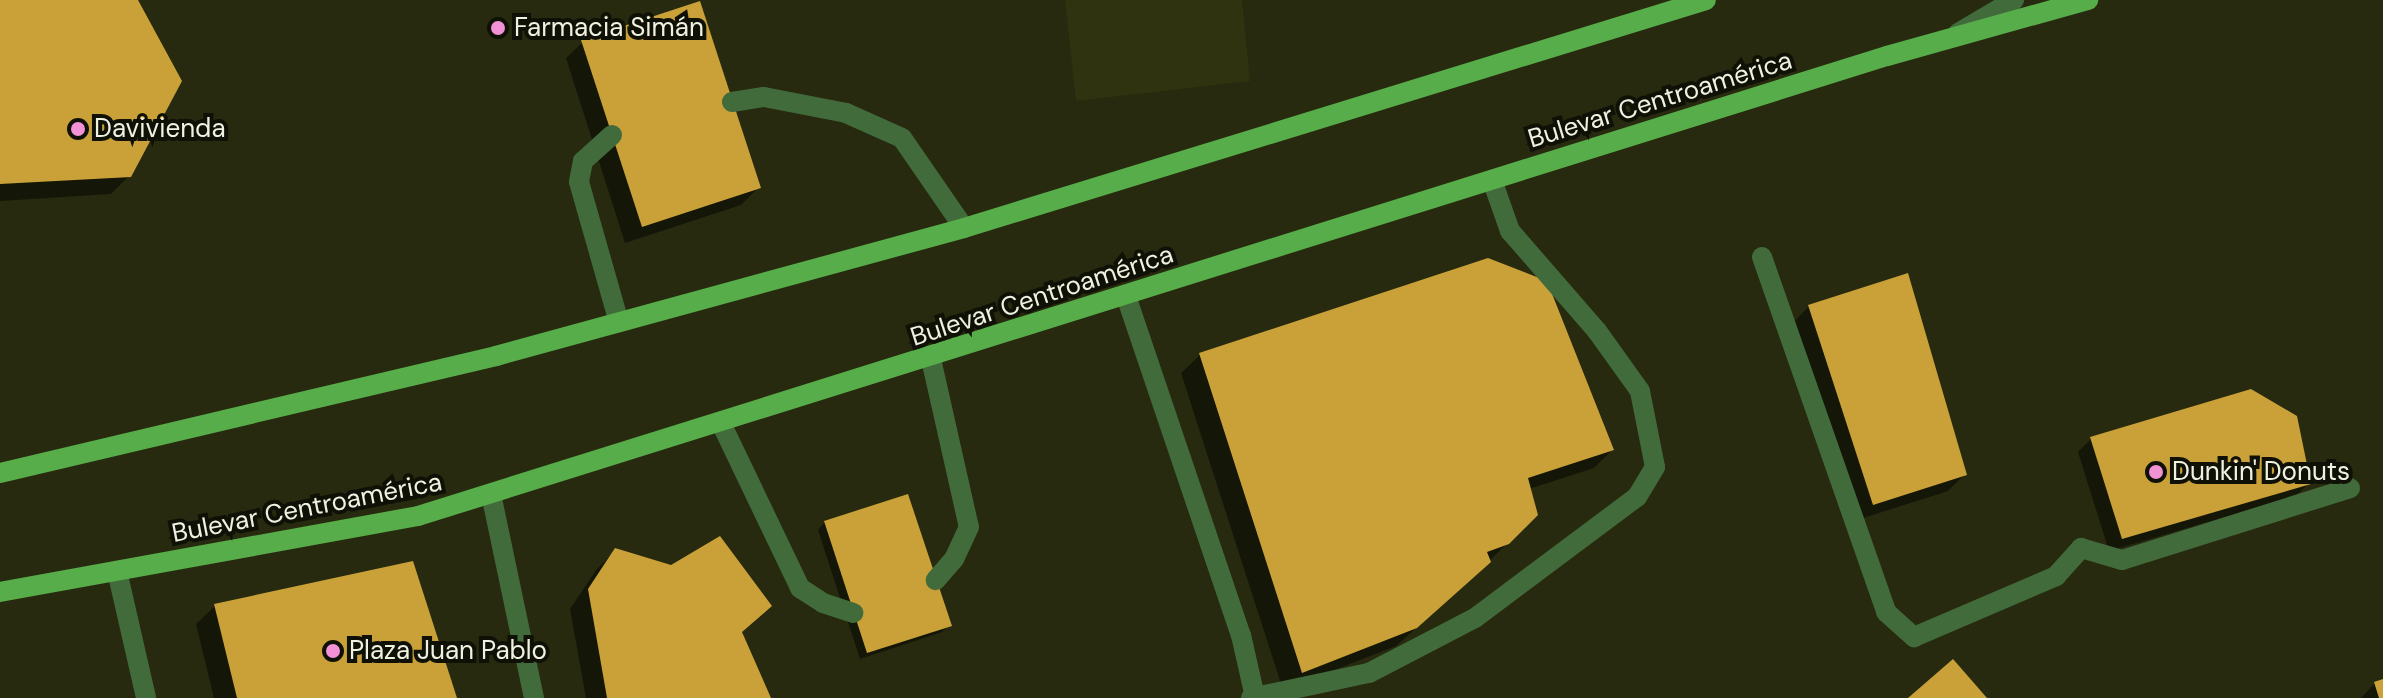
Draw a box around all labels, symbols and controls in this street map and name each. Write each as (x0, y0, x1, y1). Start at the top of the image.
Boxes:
place label: Farmacia Simán (514, 12, 704, 44)
marker: Farmacia Simán (489, 19, 507, 37)
street label: Bulevar Centroamérica (1524, 45, 1796, 155)
place label: Davivienda (94, 113, 226, 145)
marker: Davivienda (69, 120, 87, 138)
street label: Bulevar Centroamérica (907, 239, 1177, 353)
place label: Dunkin' Donuts (2172, 456, 2350, 488)
marker: Dunkin' Donuts (2147, 463, 2165, 481)
street label: Bulevar Centroamérica (169, 467, 445, 549)
place label: Plaza Juan Pablo (349, 635, 547, 667)
marker: Plaza Juan Pablo (324, 642, 342, 660)

